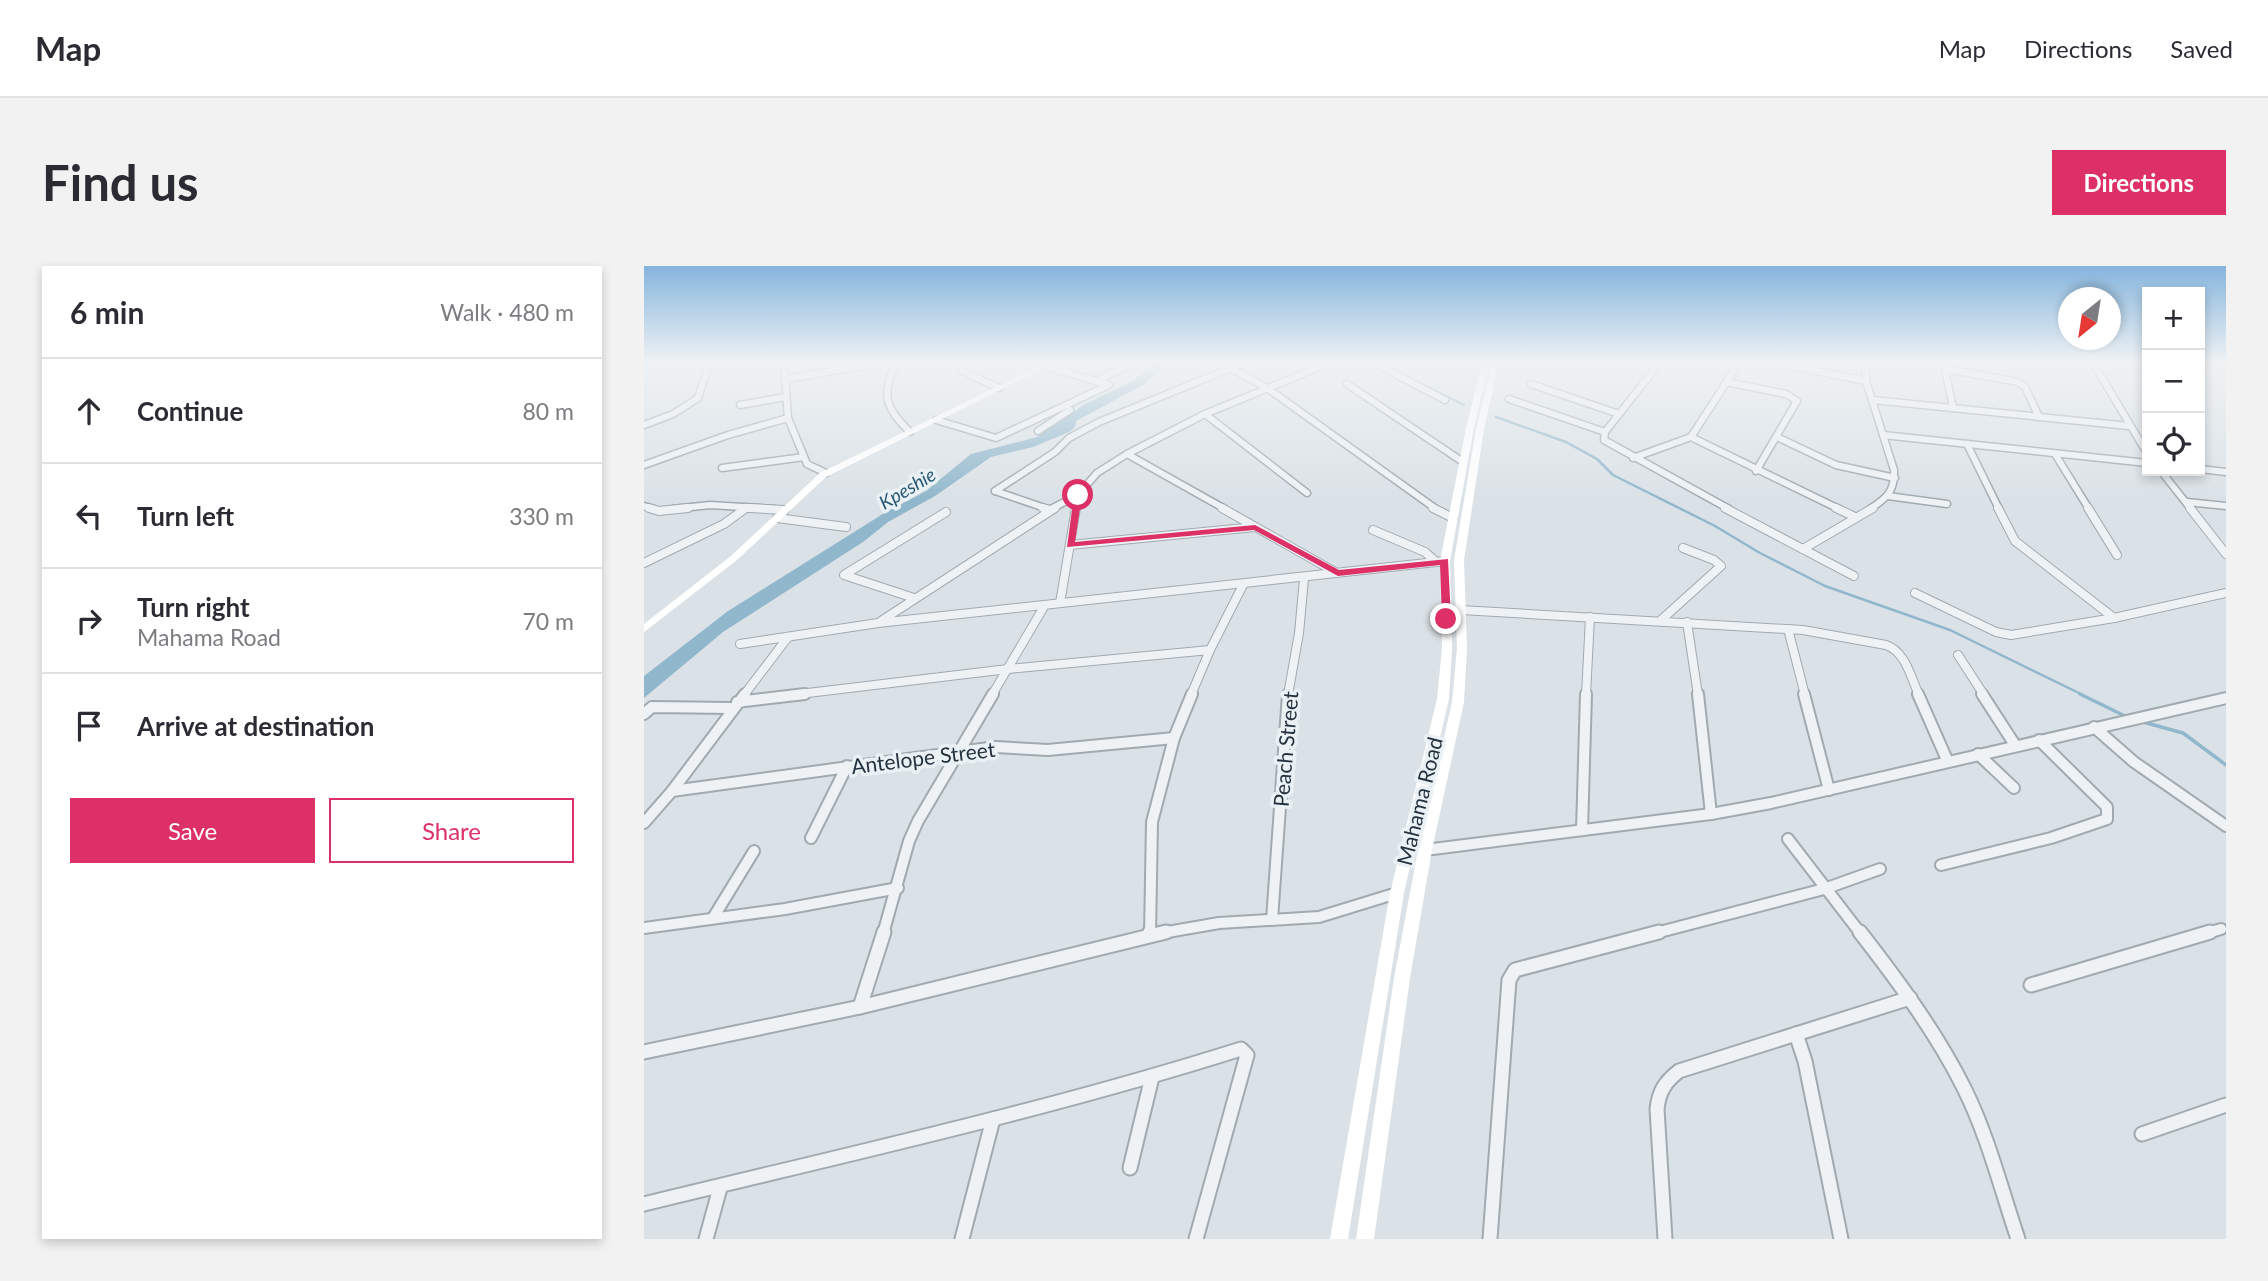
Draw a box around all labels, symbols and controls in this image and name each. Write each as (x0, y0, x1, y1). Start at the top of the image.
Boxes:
text: Map (35, 28, 101, 68)
text: Map (1939, 34, 1986, 63)
text: Directions (2024, 34, 2132, 63)
text: Saved (2170, 34, 2233, 63)
button: Directions (2052, 150, 2226, 215)
text: Find us (42, 153, 199, 211)
north arrow (2058, 287, 2121, 350)
map controls (2142, 287, 2205, 476)
button: + (2142, 287, 2205, 350)
text: 6 min (70, 294, 144, 330)
text: Walk · 480 m (440, 298, 574, 326)
button: − (2142, 350, 2205, 413)
icon: ahead (70, 392, 108, 430)
text: Continue (137, 395, 243, 427)
text: 80 m (523, 397, 574, 425)
button: locate (2142, 413, 2205, 476)
water label: Kpeshie (875, 462, 939, 514)
route start (1062, 479, 1093, 510)
icon: left (70, 497, 108, 535)
text: Turn left (137, 500, 234, 532)
text: 330 m (509, 502, 574, 530)
text: Turn right (137, 591, 250, 623)
icon: right (70, 602, 108, 640)
route end (1430, 603, 1461, 634)
text: 70 m (523, 607, 574, 635)
text: Mahama Road (137, 623, 281, 651)
street label: Peach Street (1267, 690, 1303, 808)
icon: arrive (70, 707, 108, 745)
text: Arrive at destination (137, 710, 374, 742)
street label: Mahama Road (1391, 734, 1447, 868)
street label: Antelope Street (850, 736, 997, 778)
button: Save (70, 798, 315, 863)
button: Share (329, 798, 574, 863)

